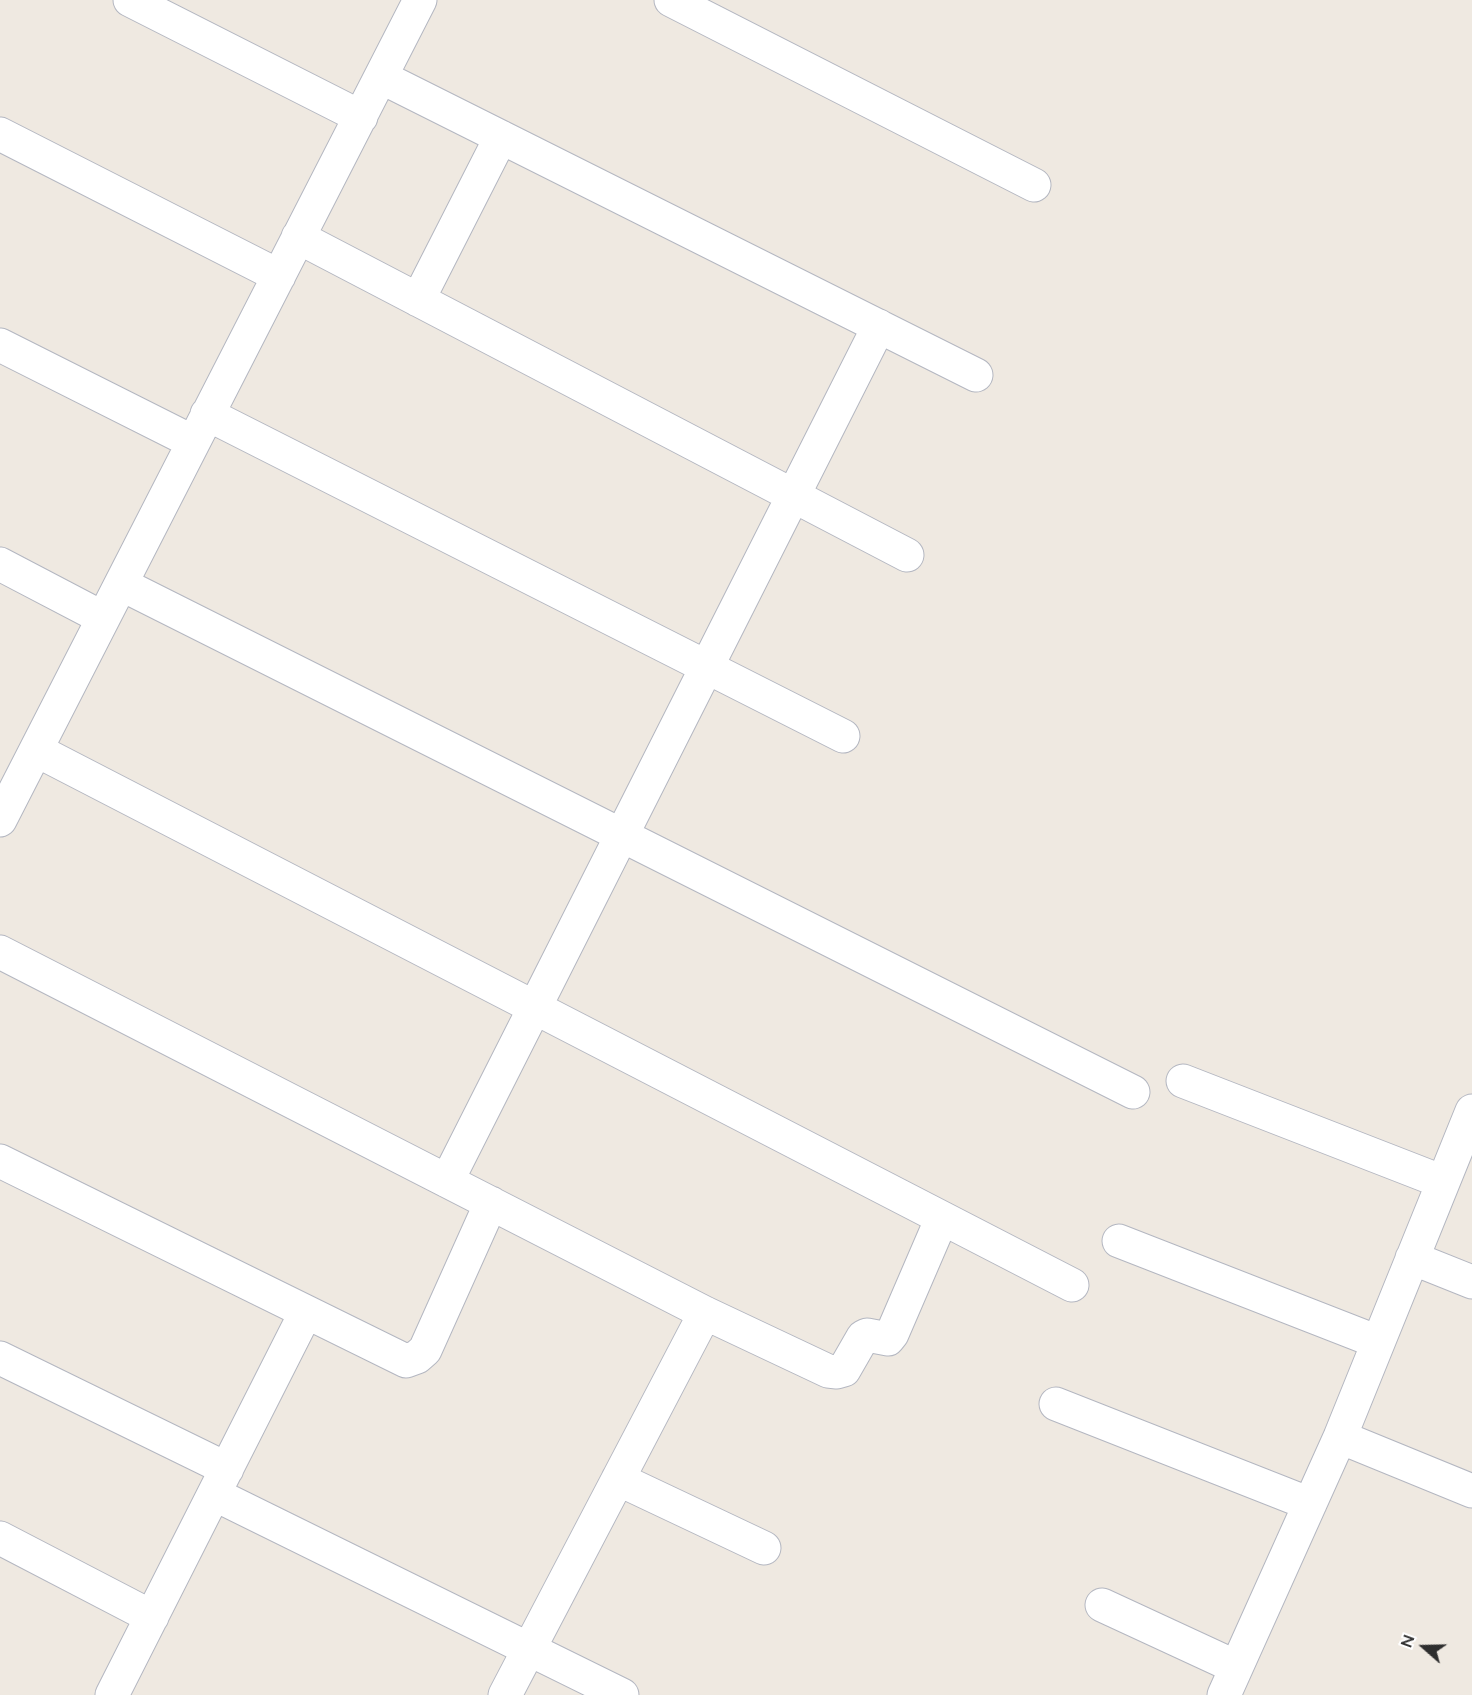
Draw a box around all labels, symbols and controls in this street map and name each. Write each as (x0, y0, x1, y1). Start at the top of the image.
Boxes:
north arrow (1394, 1617, 1454, 1677)
text: N (1396, 1632, 1418, 1650)

